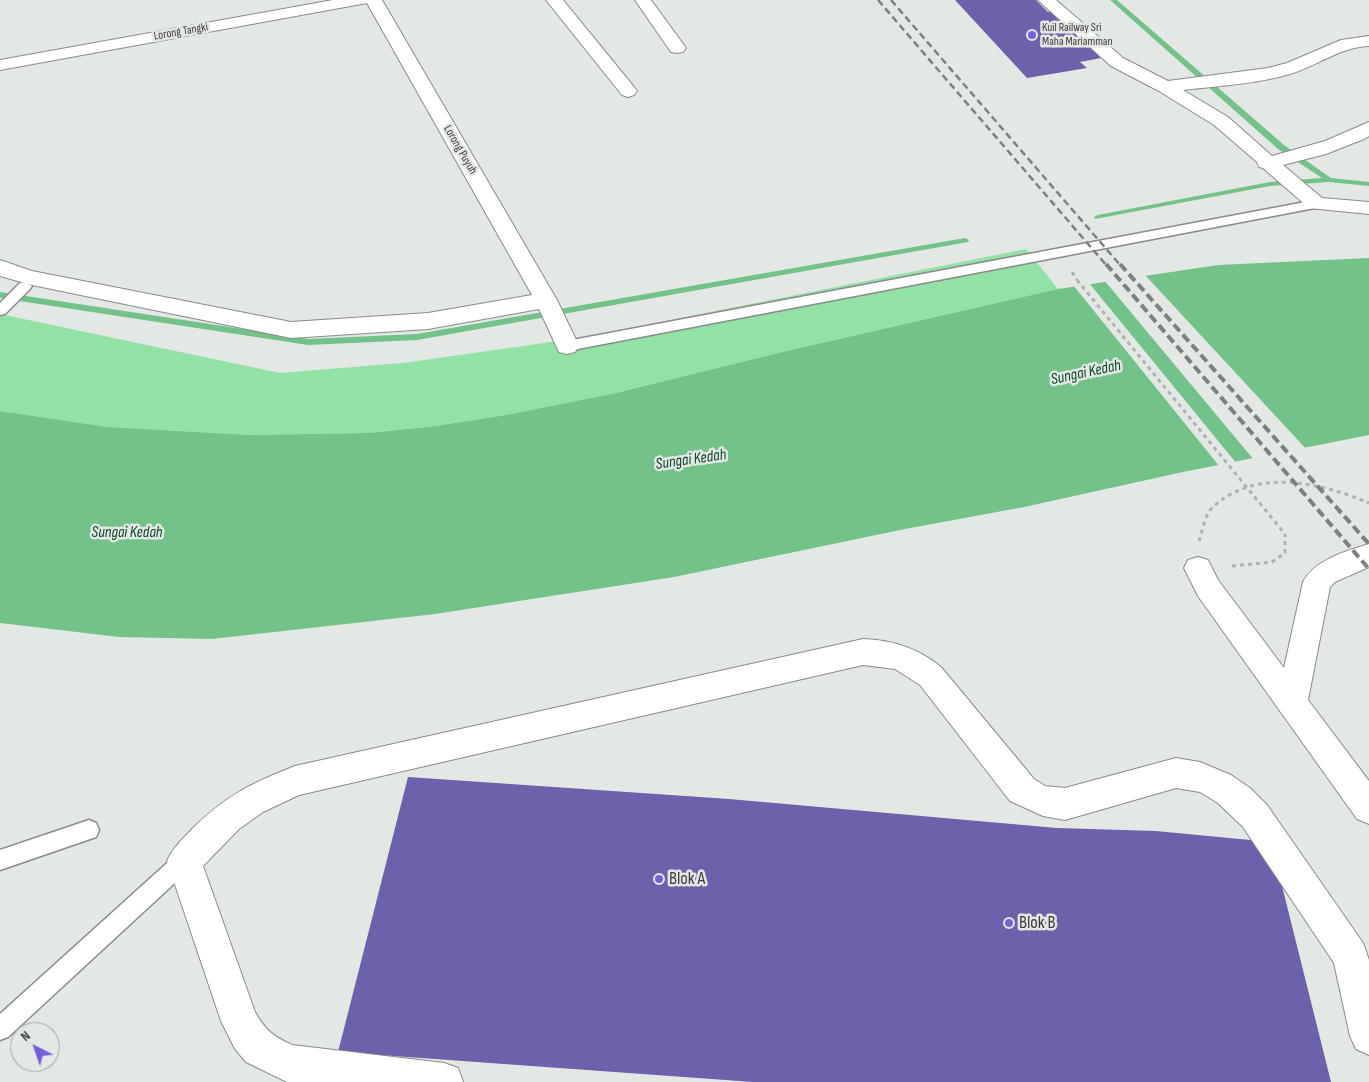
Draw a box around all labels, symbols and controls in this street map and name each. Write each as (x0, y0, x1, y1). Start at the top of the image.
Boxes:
street label: Lorong Tangki (153, 20, 209, 44)
place label: Kuil Railway Sri Maha Mariamman (1042, 21, 1113, 49)
marker: Kuil Railway Sri Maha Mariamman (1026, 29, 1038, 41)
street label: Lorong Puyuh (440, 123, 480, 177)
water label: Sungai Kedah (1049, 356, 1123, 390)
water label: Sungai Kedah (654, 446, 728, 474)
water label: Sungai Kedah (91, 523, 163, 543)
place label: Blok A (669, 868, 705, 890)
marker: Blok A (653, 873, 665, 885)
place label: Blok B (1019, 912, 1056, 934)
marker: Blok B (1003, 917, 1015, 929)
north arrow (10, 1022, 60, 1072)
text: N (17, 1027, 34, 1045)

